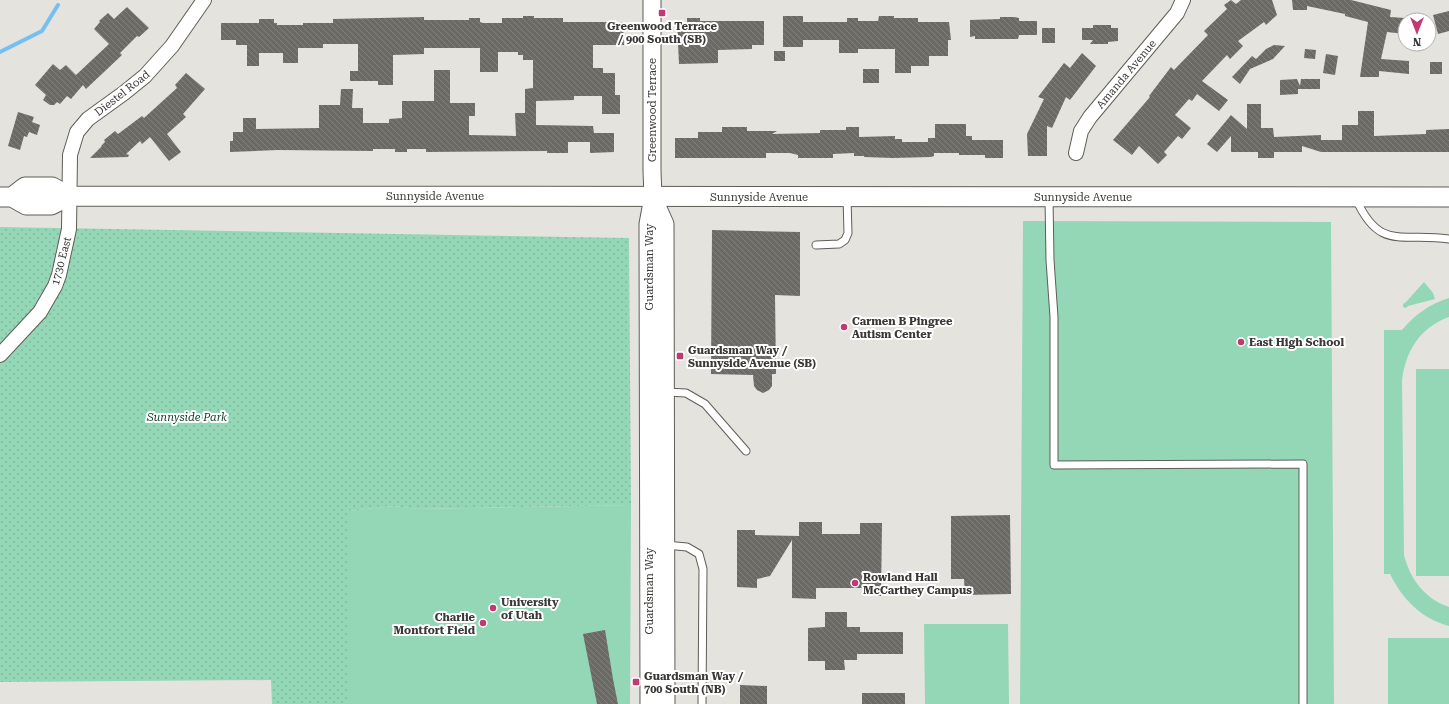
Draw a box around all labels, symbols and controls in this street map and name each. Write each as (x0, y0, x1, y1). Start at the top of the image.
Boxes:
marker: Greenwood Terrace / 900 South (SB) (657, 8, 667, 18)
north arrow (1397, 12, 1437, 52)
place label: Greenwood Terrace / 900 South (SB) (607, 20, 718, 46)
text: N (1412, 35, 1421, 48)
street label: Amanda Avenue (1094, 37, 1159, 111)
street label: Greenwood Terrace (646, 58, 659, 162)
street label: Diestel Road (92, 68, 152, 119)
street label: Sunnyside Avenue (386, 190, 484, 203)
street label: Sunnyside Avenue (710, 191, 808, 204)
street label: Sunnyside Avenue (1034, 191, 1132, 204)
street label: Guardsman Way (643, 223, 656, 311)
street label: 1730 East (49, 235, 74, 287)
place label: Carmen B Pingree Autism Center (852, 315, 953, 341)
marker: Carmen B Pingree Autism Center (839, 322, 849, 332)
place label: East High School (1249, 336, 1344, 349)
marker: East High School (1236, 337, 1246, 347)
place label: Guardsman Way / Sunnyside Avenue (SB) (688, 344, 816, 370)
marker: Guardsman Way / Sunnyside Avenue (SB) (675, 351, 685, 361)
park label: Sunnyside Park (146, 411, 227, 424)
street label: Guardsman Way (643, 547, 656, 635)
place label: Rowland Hall McCarthey Campus (863, 571, 972, 597)
marker: Rowland Hall McCarthey Campus (850, 578, 860, 588)
place label: University of Utah (501, 596, 559, 622)
marker: University of Utah (488, 603, 498, 613)
place label: Charlie Montfort Field (394, 611, 476, 637)
marker: Charlie Montfort Field (478, 618, 488, 628)
place label: Guardsman Way / 700 South (NB) (644, 670, 744, 696)
marker: Guardsman Way / 700 South (NB) (631, 677, 641, 687)

